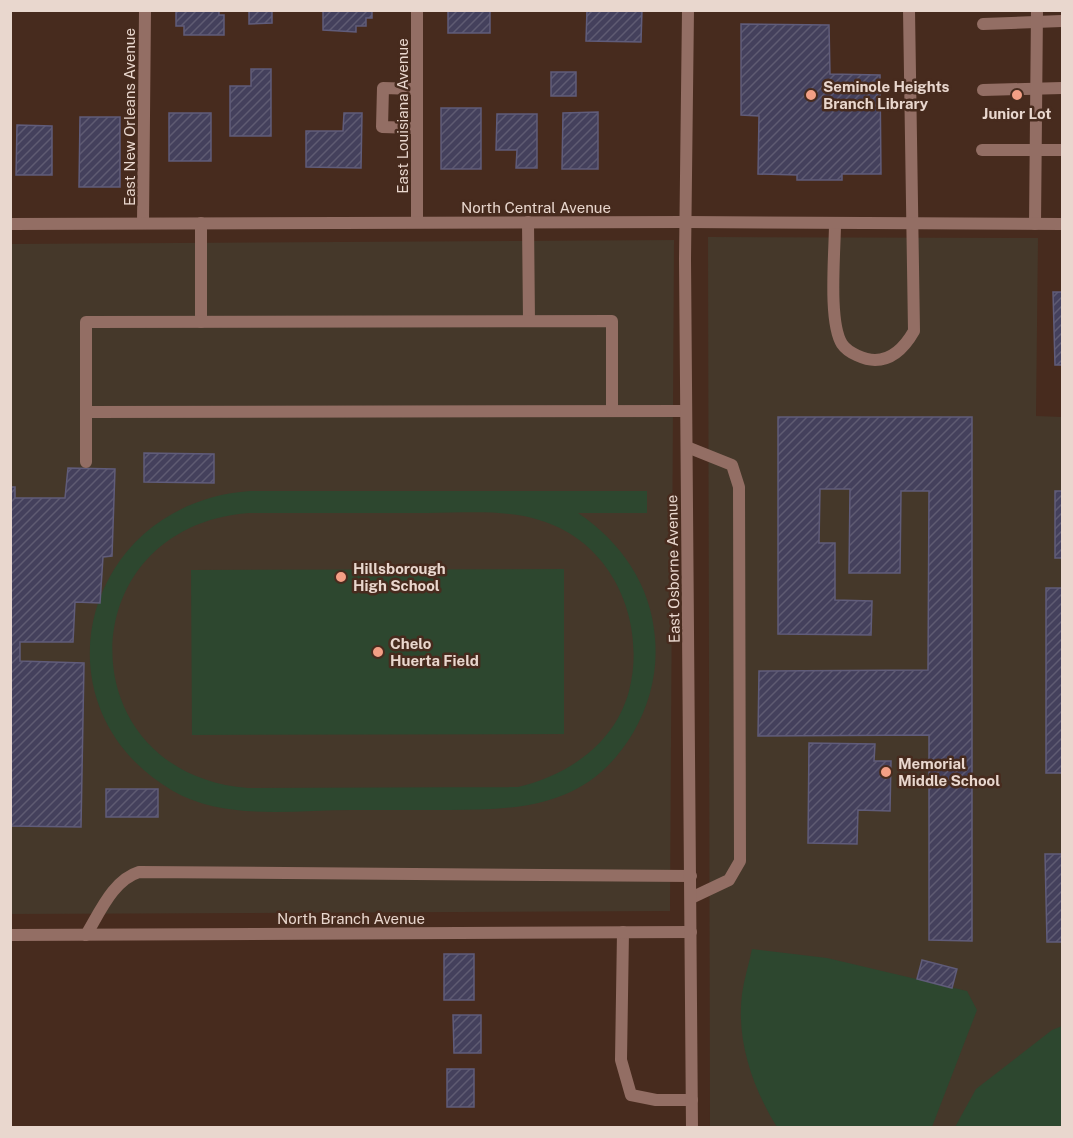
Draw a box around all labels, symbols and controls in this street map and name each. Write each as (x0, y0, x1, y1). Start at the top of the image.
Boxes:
street label: East New Orleans Avenue (121, 28, 138, 206)
street label: East Louisiana Avenue (394, 38, 411, 194)
place label: Seminole Heights Branch Library (823, 78, 950, 112)
marker: Seminole Heights Branch Library (804, 88, 818, 102)
marker: Junior Lot (1010, 88, 1024, 102)
place label: Junior Lot (982, 105, 1052, 122)
street label: North Central Avenue (461, 199, 611, 216)
street label: East Osborne Avenue (663, 495, 683, 643)
place label: Hillsborough High School (353, 560, 446, 594)
marker: Hillsborough High School (334, 570, 348, 584)
place label: Chelo Huerta Field (390, 635, 479, 669)
marker: Chelo Huerta Field (371, 645, 385, 659)
place label: Memorial Middle School (898, 755, 1000, 789)
marker: Memorial Middle School (879, 765, 893, 779)
street label: North Branch Avenue (277, 910, 425, 927)

